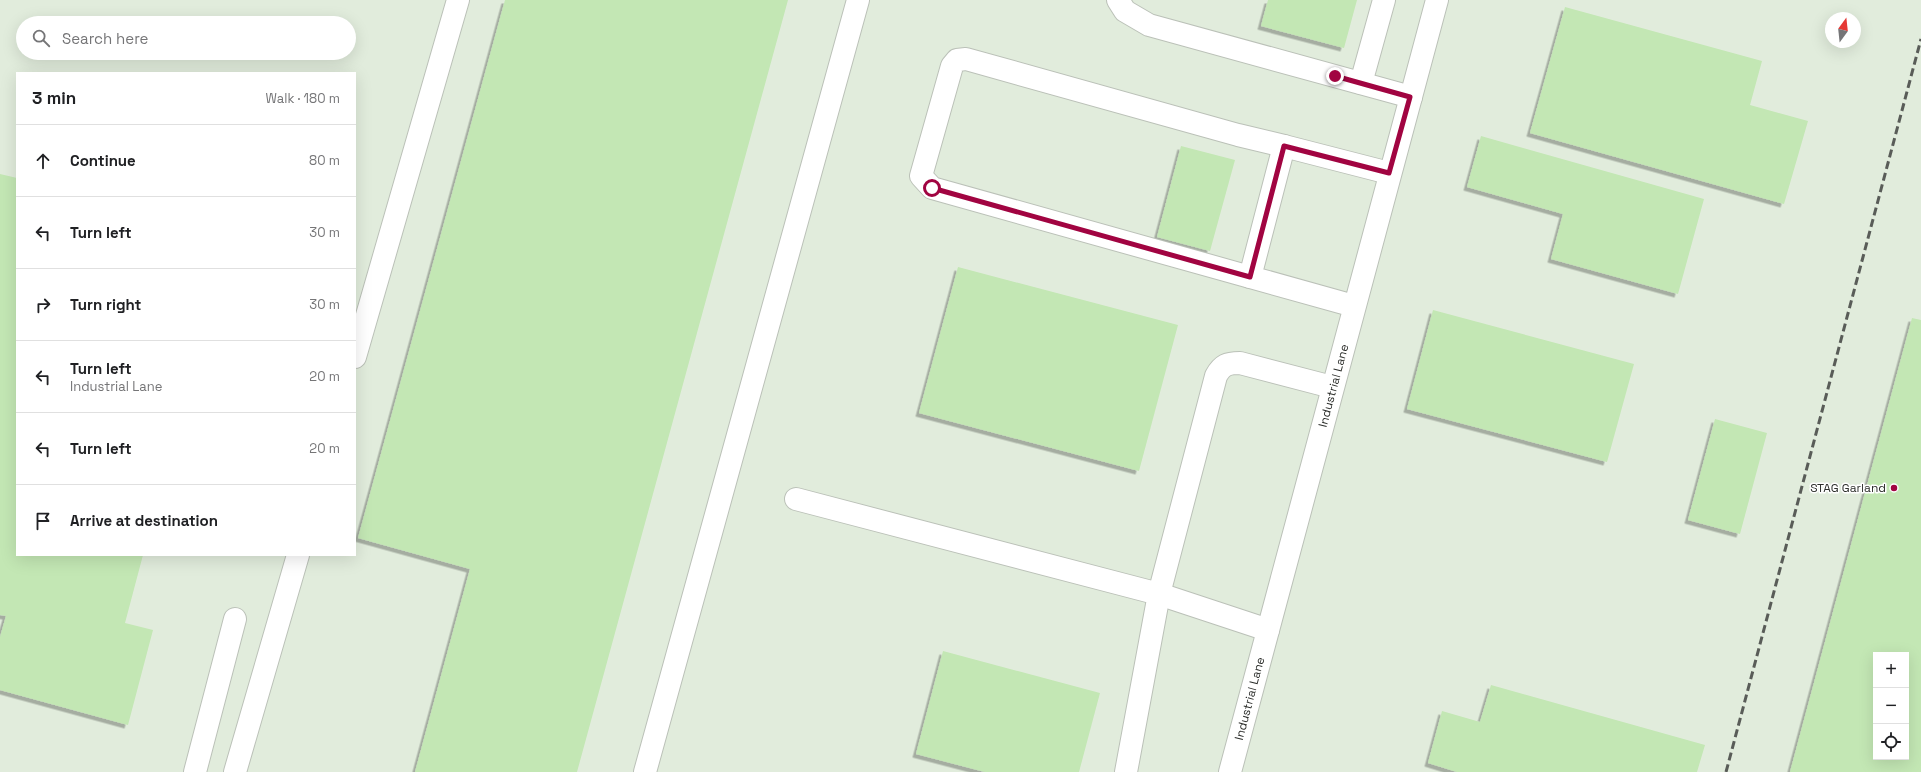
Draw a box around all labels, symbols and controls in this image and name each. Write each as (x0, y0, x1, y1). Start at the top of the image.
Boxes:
north arrow (1825, 12, 1861, 48)
search box (16, 16, 356, 60)
icon: search (30, 27, 52, 49)
text: Search here (62, 29, 148, 48)
route end (1326, 67, 1344, 85)
text: 3 min (32, 87, 76, 109)
text: Walk · 180 m (266, 90, 340, 107)
icon: ahead (32, 150, 54, 172)
text: Continue (70, 151, 136, 170)
text: 80 m (309, 152, 340, 169)
route start (923, 179, 941, 197)
icon: left (32, 222, 54, 244)
text: Turn left (70, 223, 132, 242)
text: 30 m (309, 224, 340, 241)
icon: right (32, 294, 54, 316)
text: Turn right (70, 295, 141, 314)
text: 30 m (309, 296, 340, 313)
street label: Industrial Lane (1315, 342, 1352, 429)
text: Turn left (70, 359, 132, 378)
icon: left (32, 366, 54, 388)
text: 20 m (309, 368, 340, 385)
text: Industrial Lane (70, 378, 162, 395)
icon: left (32, 438, 54, 460)
text: Turn left (70, 439, 132, 458)
text: 20 m (309, 440, 340, 457)
place label: STAG Garland (1810, 480, 1886, 496)
marker: STAG Garland (1889, 483, 1899, 493)
icon: arrive (32, 510, 54, 532)
text: Arrive at destination (70, 511, 218, 530)
map controls (1873, 652, 1909, 760)
button: + (1873, 652, 1909, 688)
street label: Industrial Lane (1231, 655, 1268, 742)
button: − (1873, 688, 1909, 724)
button: locate (1873, 724, 1909, 760)

